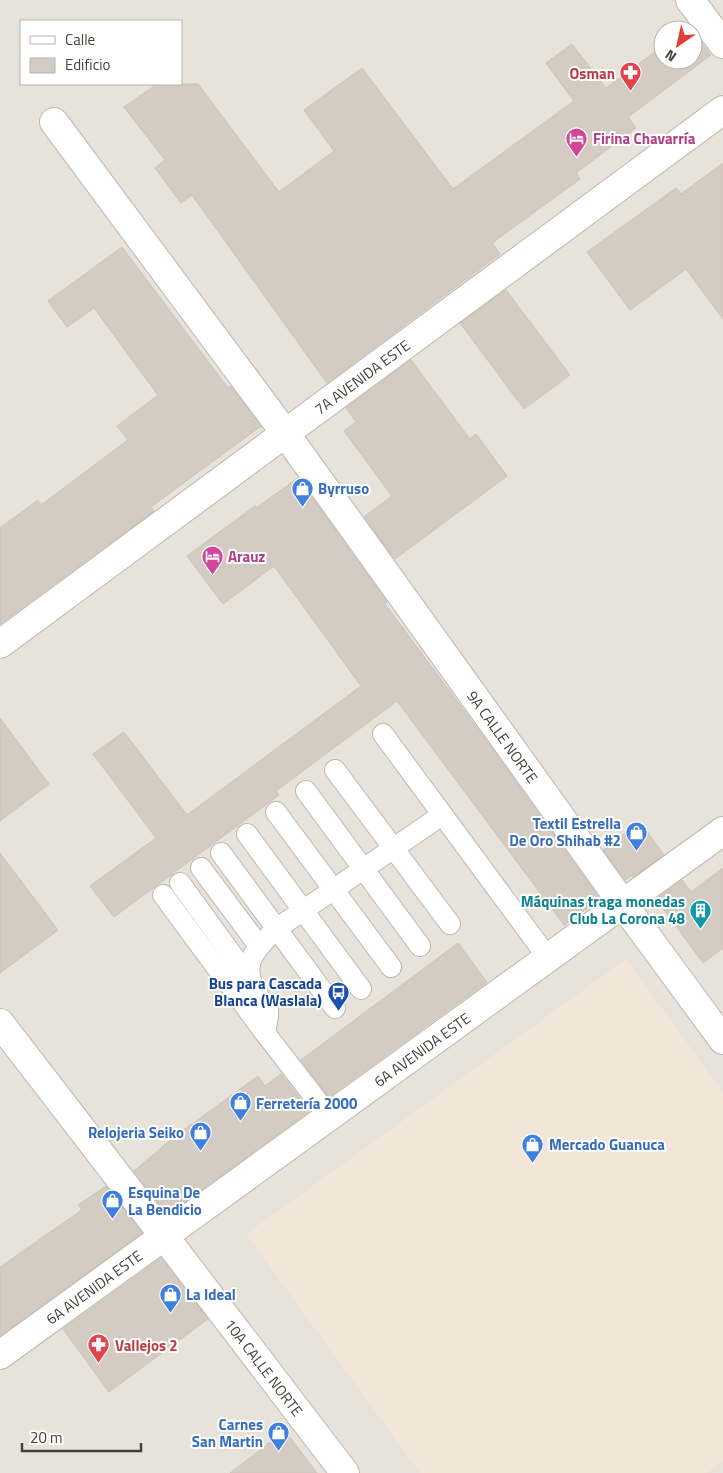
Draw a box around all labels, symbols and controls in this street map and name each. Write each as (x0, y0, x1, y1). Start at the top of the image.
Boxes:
legend (20, 20, 182, 85)
north arrow (653, 20, 703, 70)
text: Calle (65, 28, 95, 51)
text: N (661, 45, 680, 68)
text: Edificio (65, 53, 110, 76)
pharmacy icon: Osman (619, 61, 643, 92)
place label: Osman (570, 62, 615, 85)
hotel icon: Firina Chavarría (565, 126, 589, 157)
place label: Firina Chavarría (593, 127, 696, 150)
street label: 7A AVENIDA ESTE (309, 333, 415, 420)
shop icon: Byrruso (290, 476, 314, 507)
place label: Byrruso (318, 477, 369, 500)
hotel icon: Arauz (200, 544, 224, 575)
place label: Arauz (228, 545, 266, 568)
street label: 9A CALLE NORTE (462, 685, 544, 788)
place label: Textil Estrella De Oro Shihab #2 (509, 812, 621, 852)
shop icon: Textil Estrella De Oro Shihab #2 (625, 820, 649, 851)
place label: Máquinas traga monedas Club La Corona 48 (521, 890, 685, 930)
building icon: Máquinas traga monedas Club La Corona 48 (689, 898, 713, 929)
place label: Bus para Cascada Blanca (Waslala) (209, 972, 322, 1012)
bus stop icon: Bus para Cascada Blanca (Waslala) (326, 980, 350, 1011)
street label: 6A AVENIDA ESTE (369, 1006, 475, 1092)
shop icon: Ferretería 2000 (228, 1091, 252, 1122)
place label: Ferretería 2000 (256, 1092, 358, 1115)
shop icon: Relojeria Seiko (188, 1120, 212, 1151)
place label: Relojeria Seiko (88, 1121, 184, 1144)
shop icon: Mercado Guanuca (521, 1132, 545, 1163)
place label: Mercado Guanuca (549, 1133, 665, 1156)
place label: Esquina De La Bendicio (128, 1181, 202, 1221)
shop icon: Esquina De La Bendicio (100, 1189, 124, 1220)
street label: 6A AVENIDA ESTE (41, 1244, 147, 1330)
shop icon: La Ideal (158, 1282, 182, 1313)
place label: La Ideal (186, 1283, 236, 1306)
street label: 10A CALLE NORTE (219, 1314, 309, 1421)
pharmacy icon: Vallejos 2 (87, 1333, 111, 1364)
place label: Vallejos 2 (115, 1334, 178, 1357)
place label: Carnes San Martin (192, 1413, 263, 1453)
scale bar (22, 1420, 141, 1452)
shop icon: Carnes San Martin (267, 1421, 291, 1452)
text: 20 m (30, 1426, 63, 1449)

